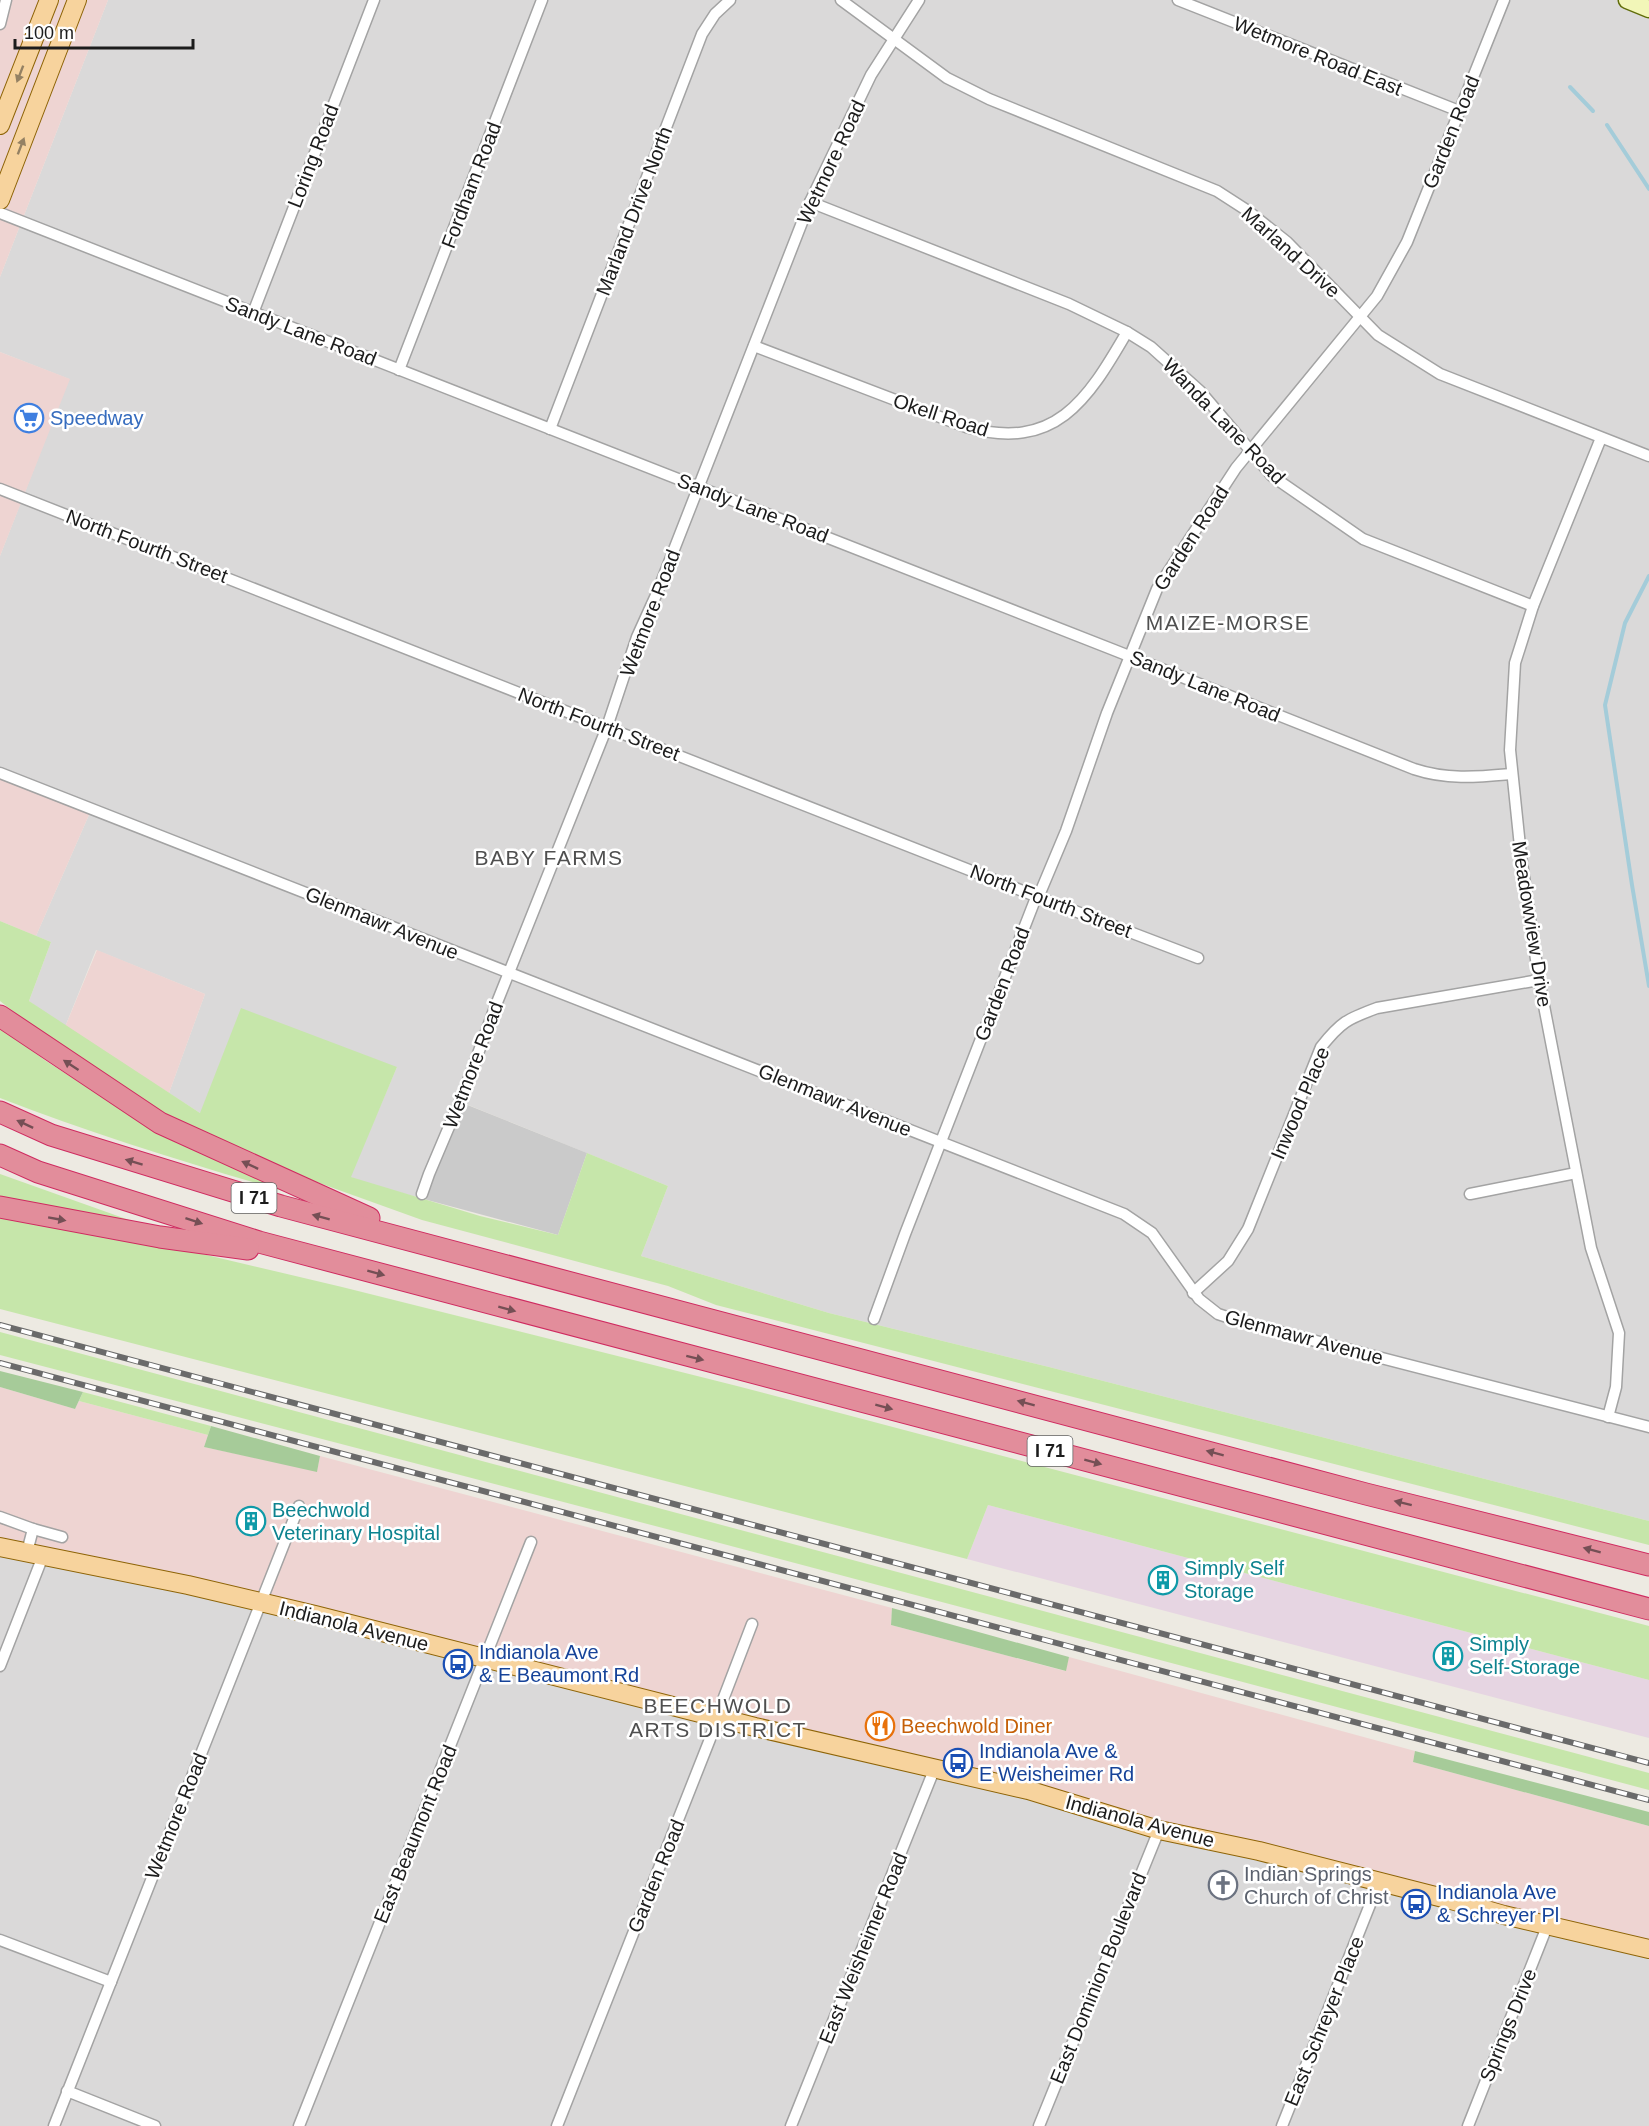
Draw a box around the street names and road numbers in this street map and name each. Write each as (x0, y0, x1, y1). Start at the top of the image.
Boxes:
street label: Wetmore Road East (1231, 12, 1406, 100)
street label: Garden Road (1418, 72, 1484, 192)
street label: Wetmore Road (793, 97, 869, 227)
street label: Loring Road (283, 101, 343, 211)
street label: Fordham Road (437, 119, 505, 251)
street label: Marland Drive North (592, 124, 676, 298)
street label: Marland Drive (1237, 202, 1345, 302)
street label: Sandy Lane Road (222, 292, 380, 370)
street label: Wanda Lane Road (1158, 354, 1290, 488)
street label: Okell Road (891, 389, 991, 441)
street label: Sandy Lane Road (674, 469, 832, 547)
street label: Garden Road (1149, 482, 1233, 594)
street label: North Fourth Street (63, 505, 231, 587)
street label: Wetmore Road (616, 546, 684, 680)
street label: Sandy Lane Road (1127, 646, 1283, 726)
street label: North Fourth Street (515, 683, 683, 765)
street label: Meadowview Drive (1508, 839, 1556, 1009)
street label: North Fourth Street (967, 860, 1135, 942)
street label: Glenmawr Avenue (302, 882, 462, 964)
street label: Garden Road (970, 924, 1034, 1044)
street label: Wetmore Road (439, 998, 507, 1132)
street label: Inwood Place (1266, 1043, 1334, 1163)
street label: Glenmawr Avenue (755, 1059, 915, 1141)
road number: I 71 (232, 1183, 276, 1213)
street label: Glenmawr Avenue (1222, 1305, 1386, 1369)
road number: I 71 (1028, 1436, 1072, 1466)
street label: Indianola Avenue (277, 1597, 431, 1655)
street label: East Beaumont Road (369, 1742, 461, 1926)
street label: Wetmore Road (141, 1750, 211, 1882)
street label: Indianola Avenue (1063, 1791, 1217, 1851)
street label: Garden Road (623, 1816, 689, 1936)
street label: East Weisheimer Road (815, 1849, 911, 2047)
street label: East Dominion Boulevard (1046, 1869, 1150, 2087)
street label: East Schreyer Place (1280, 1933, 1368, 2109)
street label: Springs Drive (1475, 1965, 1541, 2085)

